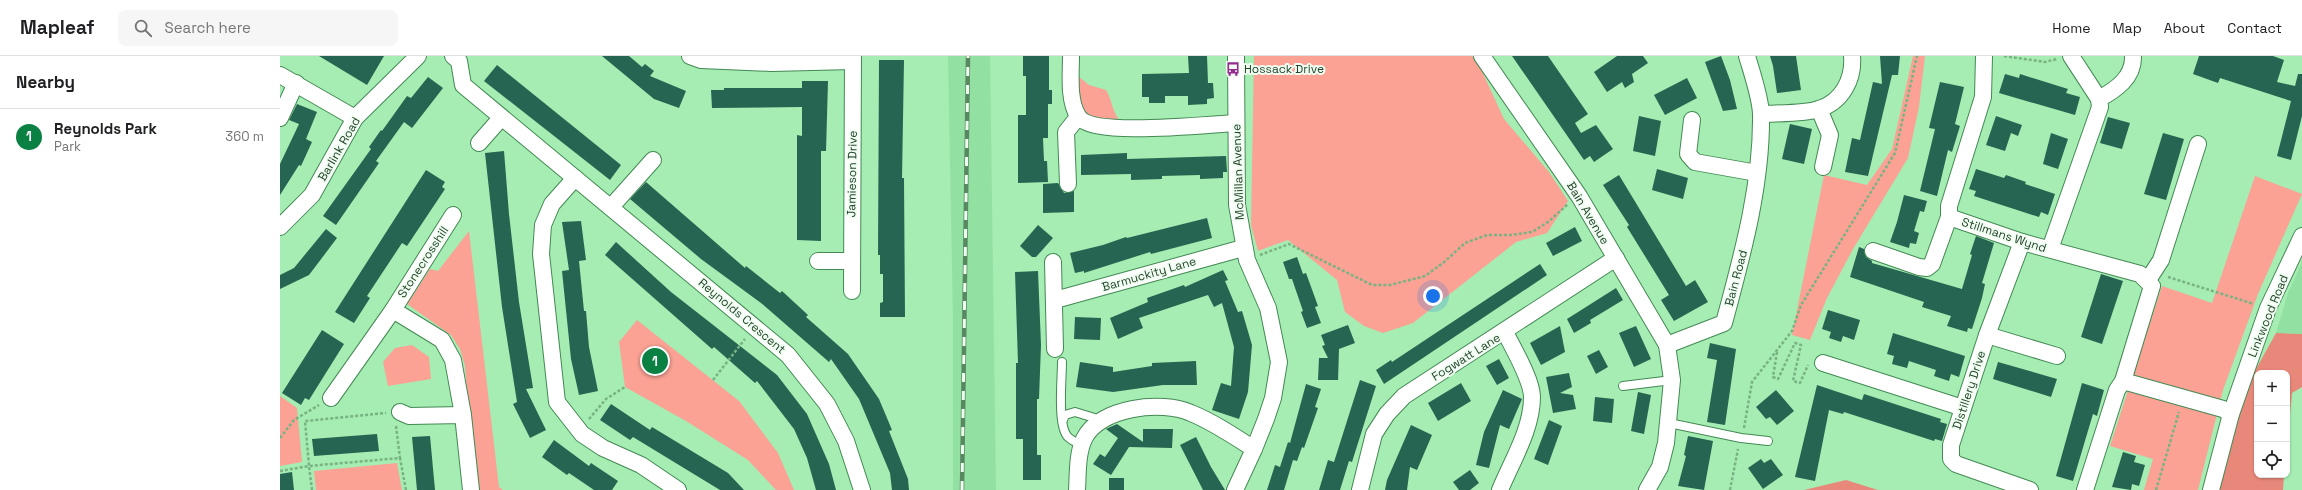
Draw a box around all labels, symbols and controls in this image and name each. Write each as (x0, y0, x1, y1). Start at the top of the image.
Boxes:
search box (118, 10, 398, 46)
text: Mapleaf (20, 15, 94, 40)
icon: search (132, 17, 154, 39)
text: Search here (164, 18, 251, 37)
text: Home (2052, 19, 2090, 37)
text: Map (2112, 19, 2142, 37)
text: About (2164, 19, 2205, 37)
text: Contact (2227, 19, 2282, 37)
bus stop icon: Hossack Drive (1225, 61, 1241, 77)
place label: Hossack Drive (1244, 61, 1324, 77)
text: Nearby (16, 71, 75, 93)
street label: Barlink Road (314, 114, 364, 184)
text: Reynolds Park (54, 119, 157, 138)
street label: McMillan Avenue (1228, 124, 1248, 220)
text: 1 (26, 128, 32, 145)
text: 360 m (225, 128, 264, 145)
street label: Jamieson Drive (843, 130, 861, 218)
text: Park (54, 138, 81, 155)
street label: Bain Avenue (1563, 179, 1613, 247)
street label: Stillmans Wynd (1959, 214, 2049, 256)
street label: Stonecrosshill (394, 223, 452, 301)
street label: Bain Road (1721, 248, 1751, 308)
street label: Barmuckity Lane (1100, 253, 1198, 295)
street label: Linkwood Road (2244, 272, 2292, 360)
street label: Reynolds Crescent (695, 275, 789, 357)
your location (1423, 286, 1443, 306)
street label: Fogwatt Lane (1429, 329, 1503, 385)
pin: 1 (642, 346, 668, 376)
street label: Distillery Drive (1949, 348, 1989, 432)
map controls (2254, 370, 2290, 478)
button: + (2254, 370, 2290, 406)
button: − (2254, 406, 2290, 442)
button: locate (2254, 442, 2290, 478)

